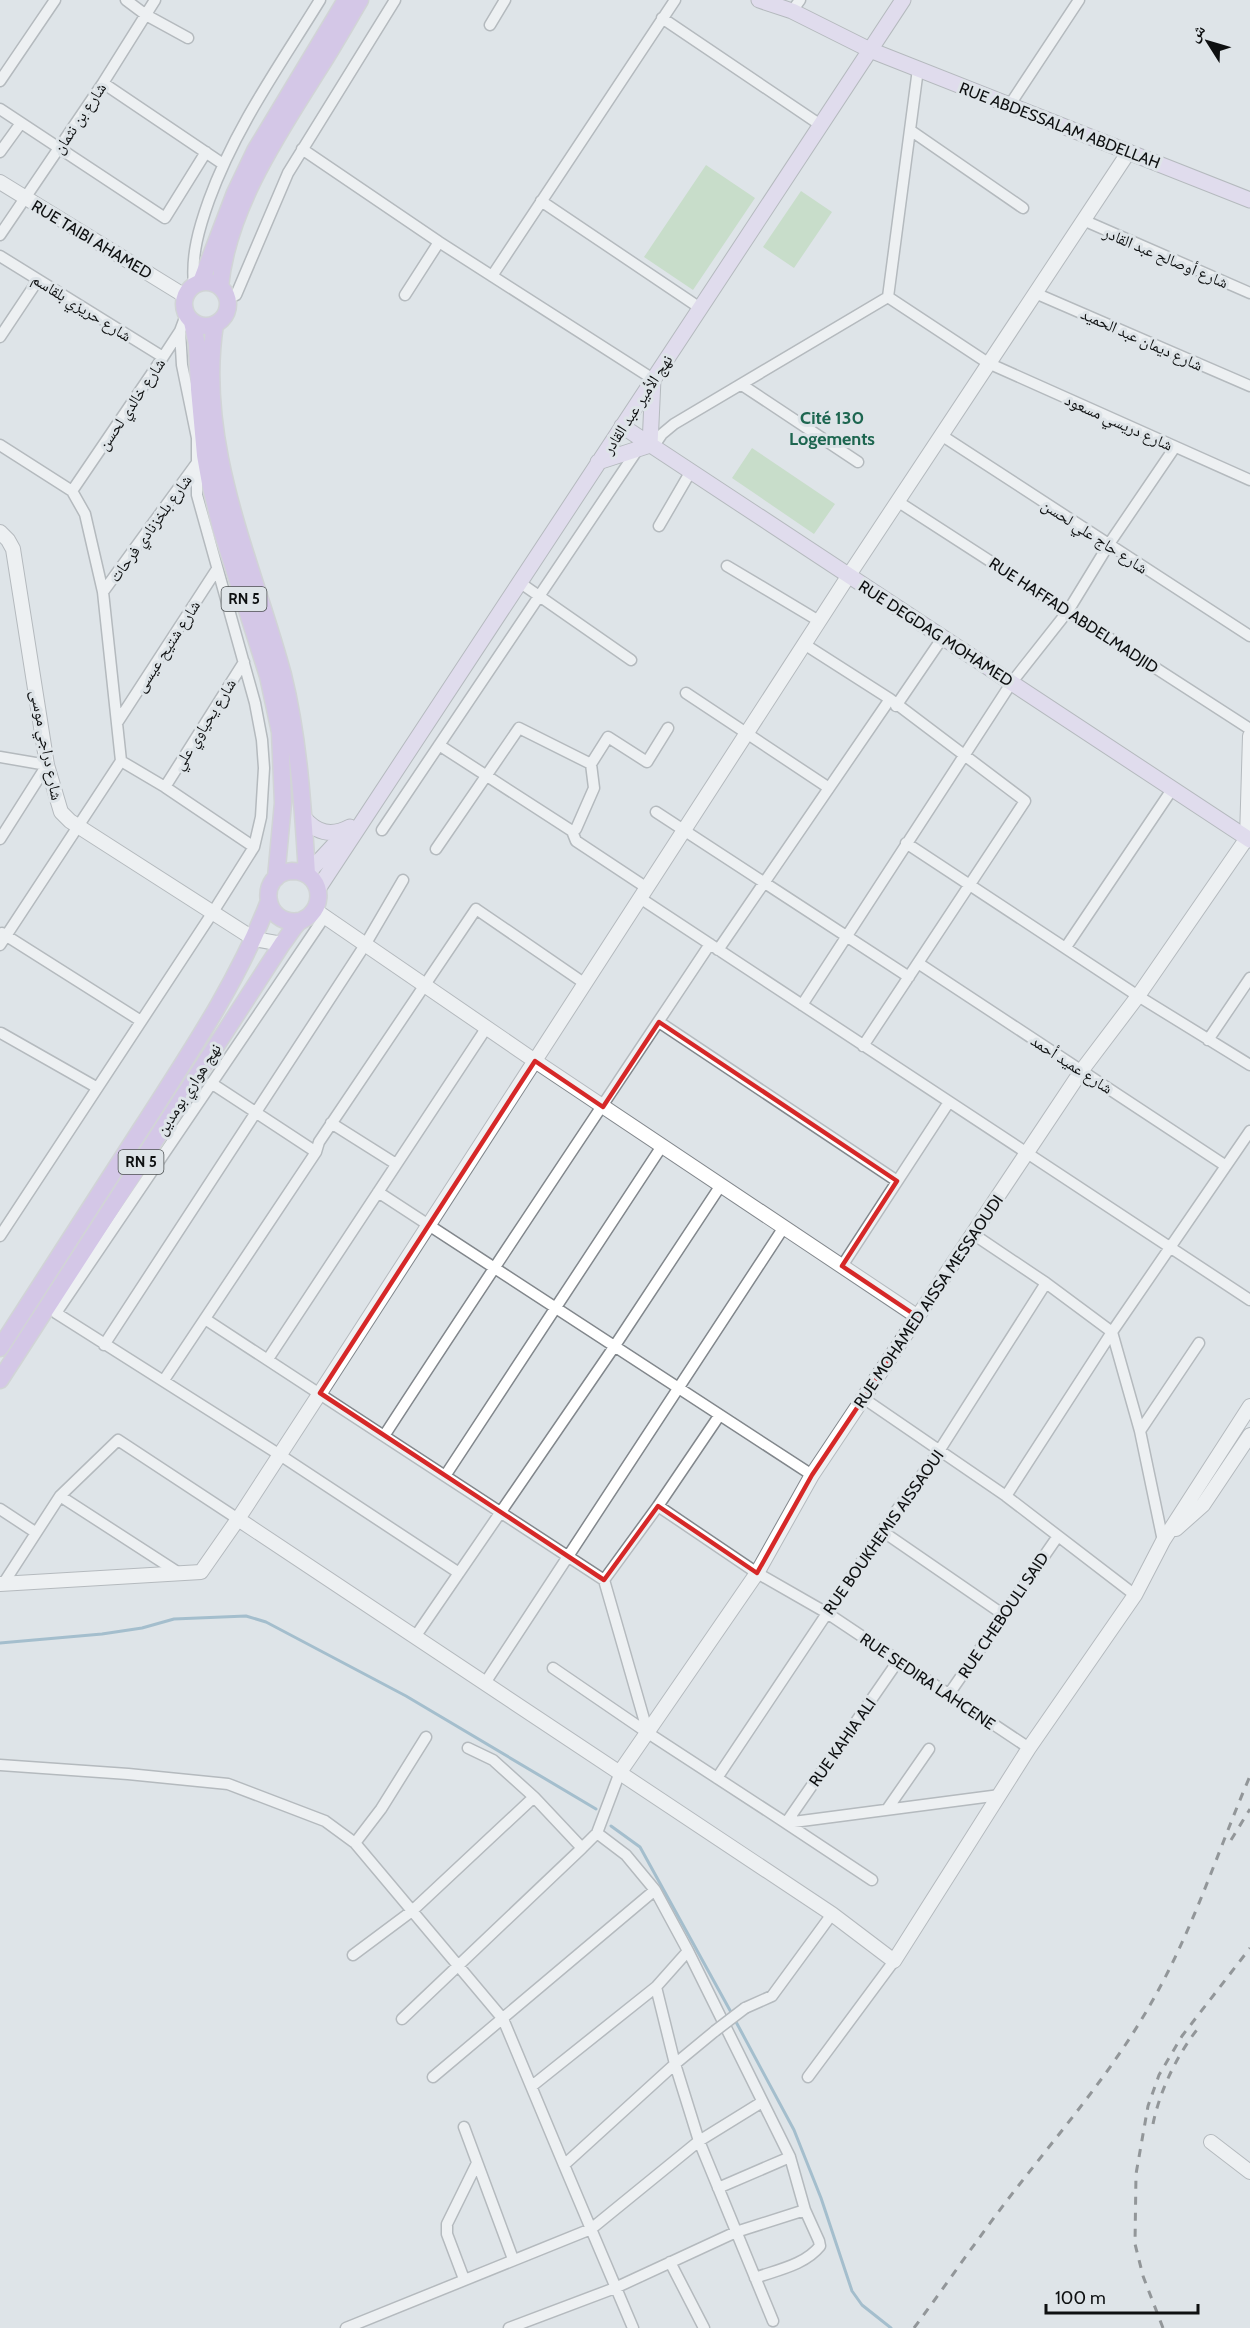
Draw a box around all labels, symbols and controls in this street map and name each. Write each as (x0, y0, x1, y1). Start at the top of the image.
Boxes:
north arrow (1178, 12, 1238, 72)
text: ش (1184, 21, 1209, 46)
street label: RUE ABDESSALAM ABDELLAH (957, 78, 1163, 173)
street label: شارع بن نثمان (49, 79, 111, 158)
street label: RUE TAIBI AHAMED (28, 196, 155, 283)
street label: شارع أوصالح عبد القادر (1099, 222, 1231, 293)
street label: شارع حريزي بلقاسم (27, 269, 135, 348)
street label: شارع ديمان عبد الحميد (1077, 304, 1206, 376)
street label: نهج الأمير عبد القادر (598, 351, 677, 459)
street label: شارع خالدي لحسن (94, 355, 172, 456)
street label: شارع دريسي مسعود (1061, 390, 1176, 458)
district label: Cité 130 Logements (789, 407, 875, 450)
street label: شارع بلخزنادي فرحات (105, 471, 198, 587)
street label: شارع حاج علي لحسن (1036, 495, 1151, 580)
street label: RUE HAFFAD ABDELMADJID (986, 554, 1162, 677)
street label: RUE DEGDAG MOHAMED (855, 576, 1016, 690)
road number: RN 5 (222, 587, 266, 611)
street label: شارع شتيح عيسى (131, 597, 205, 696)
street label: شارع يحياوي علي (169, 675, 243, 775)
street label: شارع دراجي موسى (24, 688, 66, 802)
street label: شارع عميد أحمد (1027, 1031, 1116, 1099)
street label: نهج هواري بومدين (152, 1040, 228, 1140)
road number: RN 5 (118, 1150, 164, 1174)
street label: RUE MOHAMED AISSA MESSAOUDI (850, 1191, 1007, 1411)
street label: RUE BOUKHEMIS AISSAOUI (819, 1446, 948, 1618)
street label: RUE CHEBOULI SAID (954, 1549, 1053, 1682)
street label: RUE SEDIRA LAHCENE (857, 1629, 999, 1734)
street label: RUE KAHIA ALI (805, 1694, 880, 1790)
scale bar (1046, 2277, 1198, 2315)
text: 100 m (1055, 2287, 1106, 2309)

